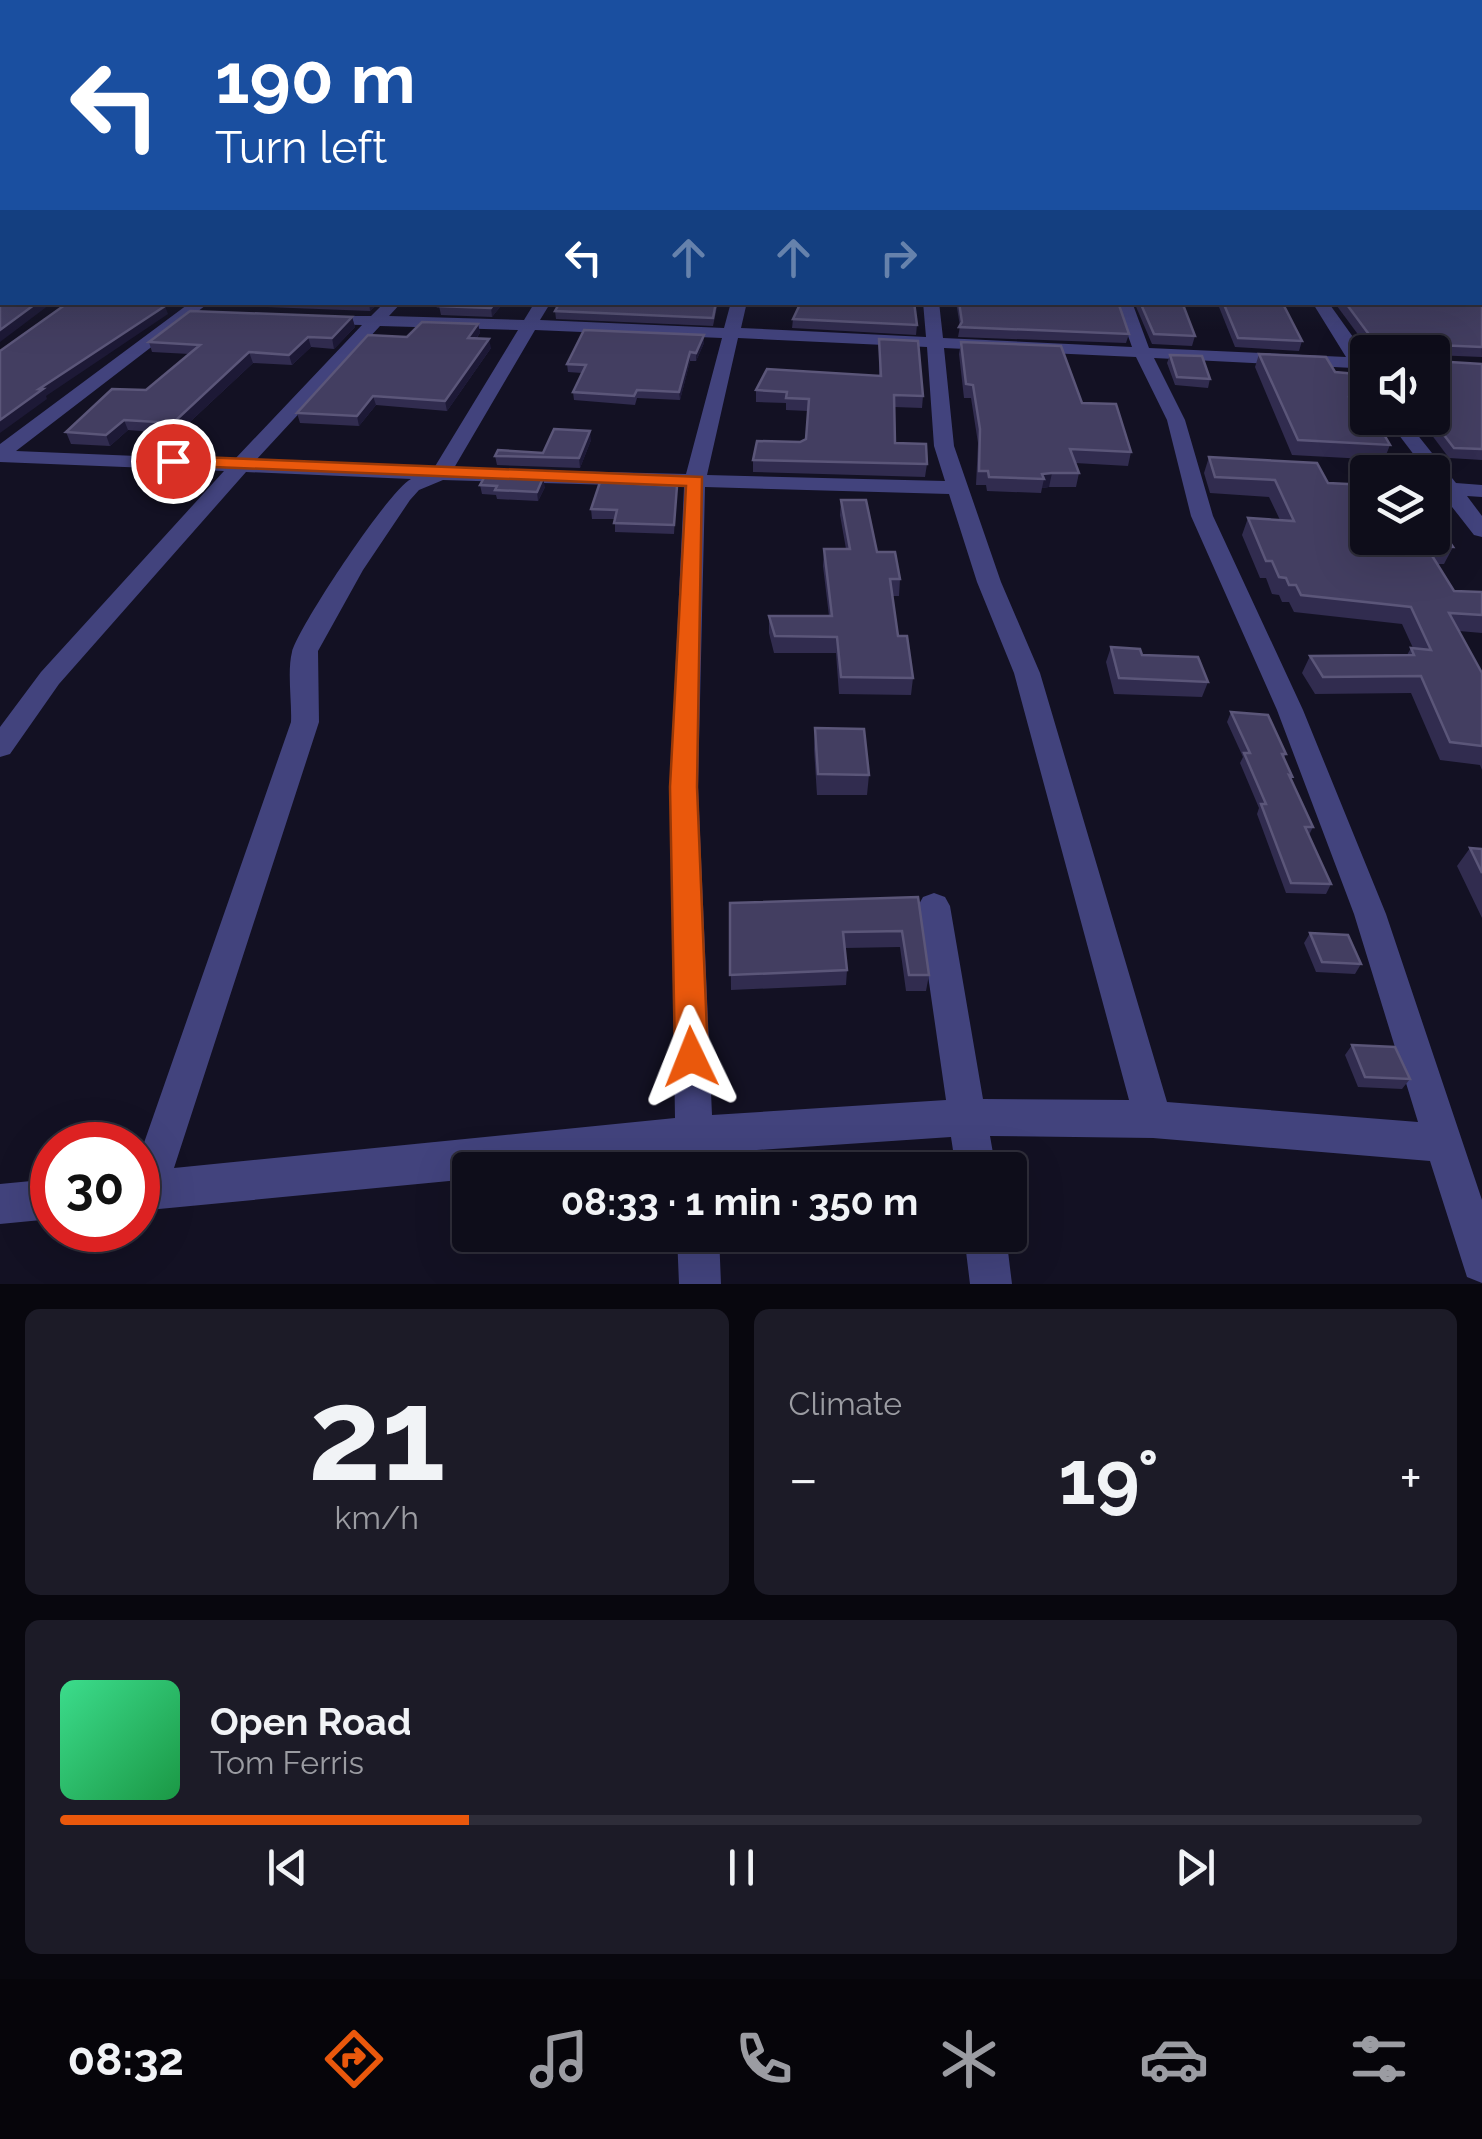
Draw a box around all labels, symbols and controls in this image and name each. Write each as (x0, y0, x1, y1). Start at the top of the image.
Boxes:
text: 190 m (215, 37, 416, 119)
icon: left (50, 40, 180, 170)
text: Turn left (215, 121, 387, 174)
icon: left (556, 230, 611, 285)
icon: ahead (661, 230, 716, 285)
icon: ahead (766, 230, 821, 285)
icon: right (871, 230, 926, 285)
map controls (1350, 335, 1450, 555)
button: sound (1350, 335, 1450, 435)
pin (131, 419, 216, 504)
icon: arrive (146, 434, 201, 489)
button: layers (1350, 455, 1450, 555)
position arrow (639, 1005, 743, 1109)
speed limit sign: 30 (30, 1122, 160, 1252)
text: 08:33 · 1 min · 350 m (561, 1179, 918, 1224)
text: 21 (308, 1358, 446, 1510)
text: Climate (789, 1385, 902, 1422)
text: 19° (1058, 1433, 1159, 1522)
text: − (789, 1446, 818, 1511)
text: + (1399, 1446, 1422, 1511)
text: km/h (335, 1499, 419, 1536)
text: Open Road (210, 1699, 411, 1744)
text: Tom Ferris (210, 1744, 364, 1781)
icon: previous (260, 1840, 315, 1895)
icon: pause (714, 1840, 769, 1895)
icon: next (1168, 1840, 1223, 1895)
icon: directions (319, 2024, 389, 2094)
icon: music (524, 2024, 594, 2094)
icon: phone (729, 2024, 799, 2094)
icon: climate (934, 2024, 1004, 2094)
icon: car (1139, 2024, 1209, 2094)
icon: filters (1344, 2024, 1414, 2094)
text: 08:32 (68, 2033, 184, 2086)

